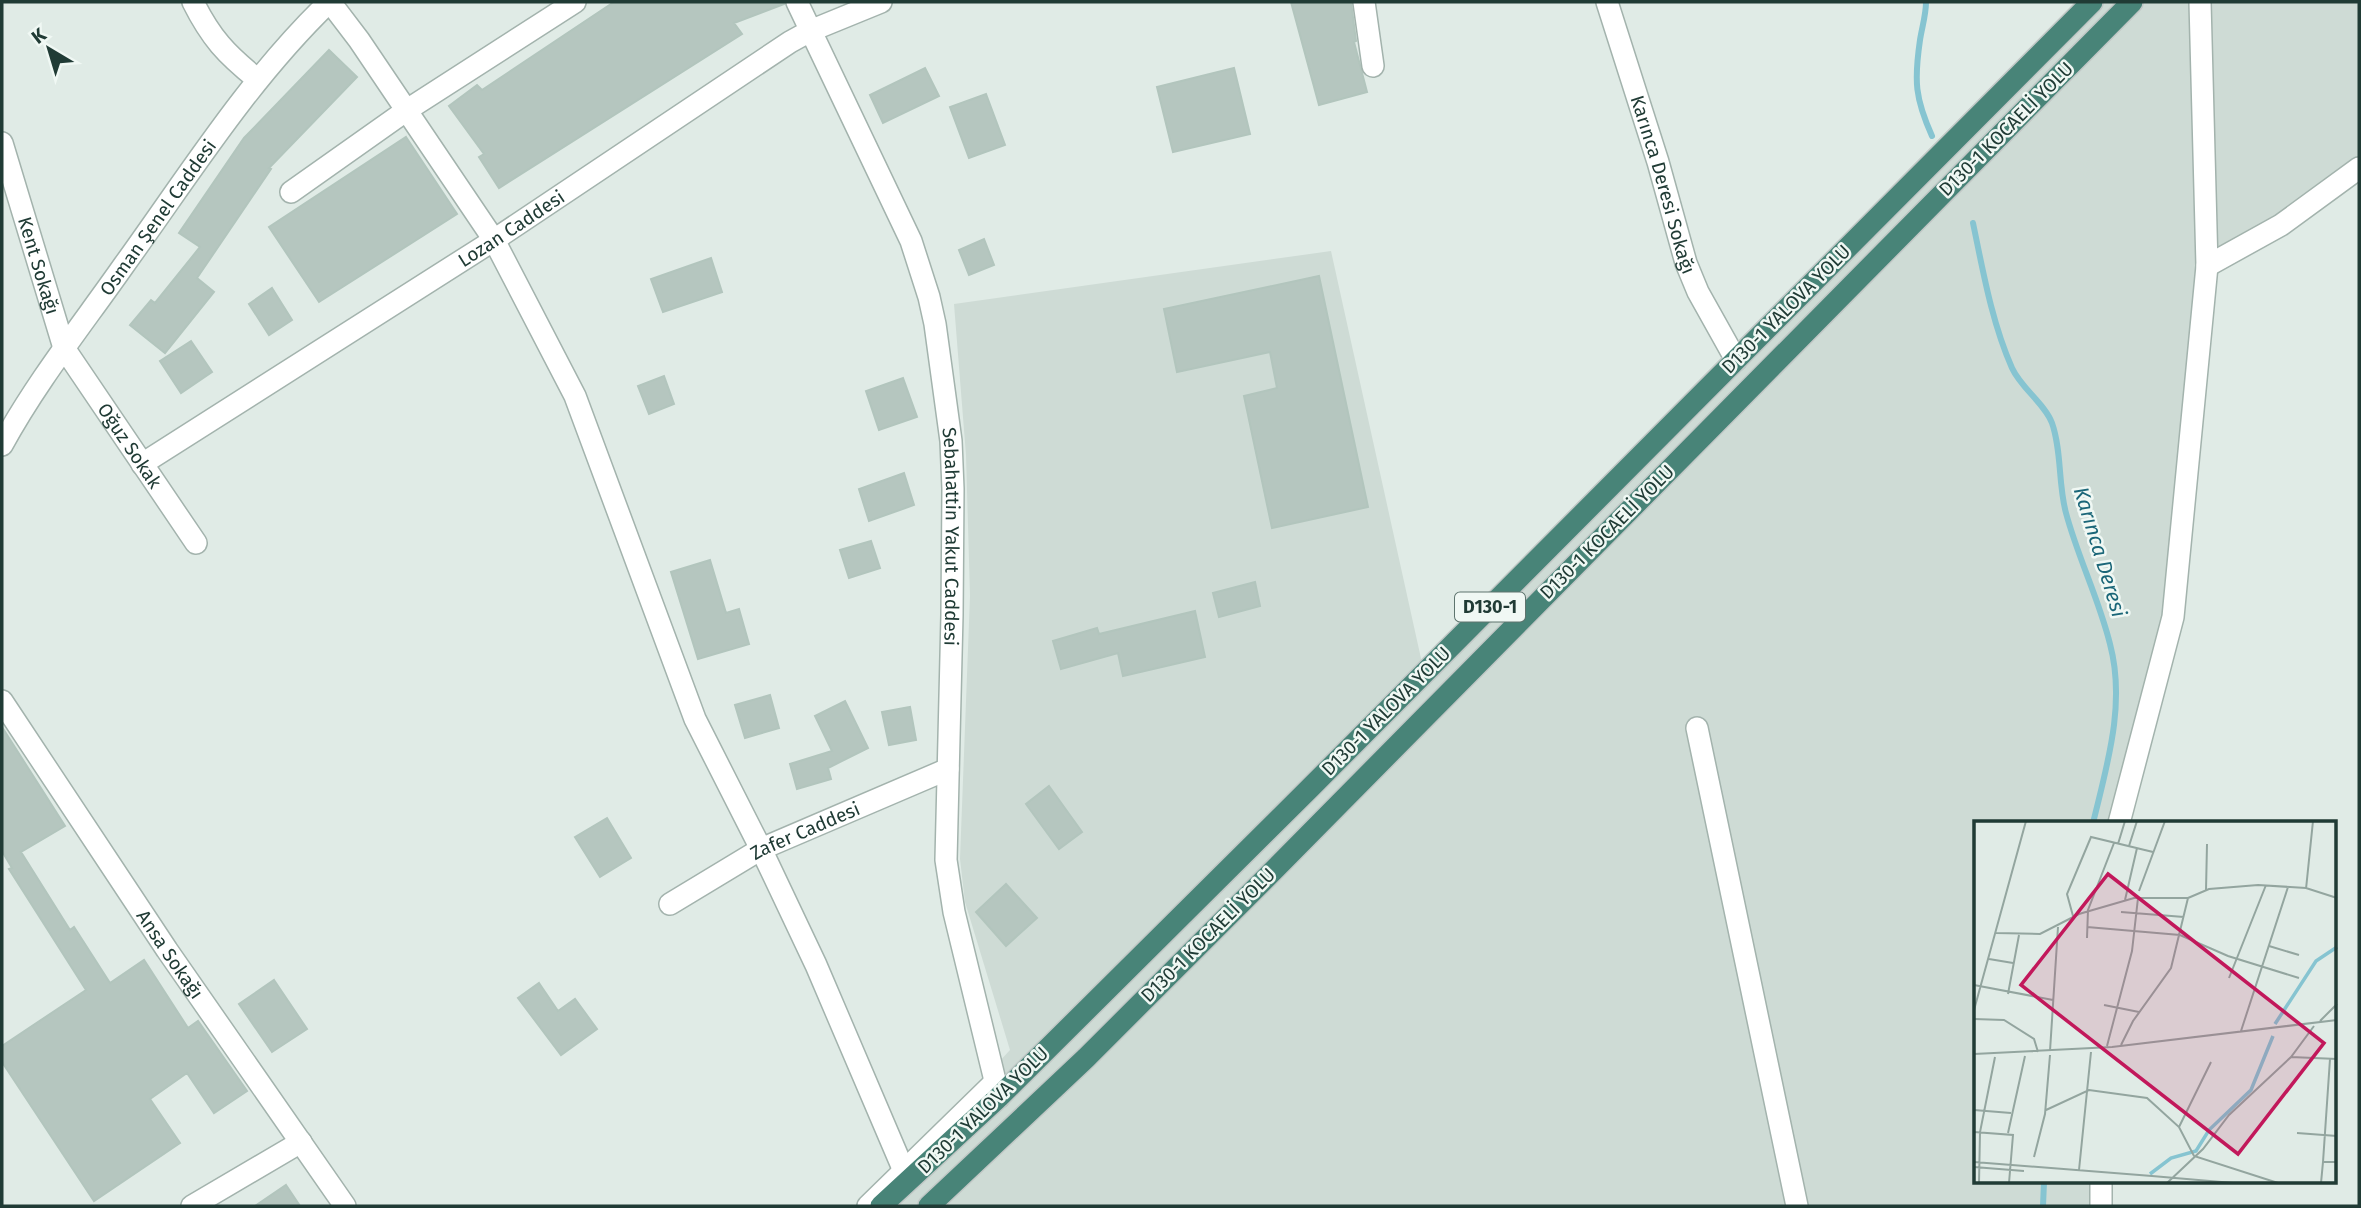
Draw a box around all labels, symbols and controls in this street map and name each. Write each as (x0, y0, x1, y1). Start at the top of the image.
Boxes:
north arrow (14, 14, 84, 84)
text: K (27, 23, 51, 49)
street label: D130-1 KOCAELİ YOLU (1934, 57, 2078, 201)
street label: Karınca Deresi Sokağı (1626, 92, 1701, 277)
street label: Osman Şenel Caddesi (95, 135, 221, 300)
street label: Lozan Caddesi (454, 185, 569, 271)
street label: Kent Sokağı (13, 214, 65, 317)
street label: D130-1 YALOVA YOLU (1717, 240, 1855, 378)
street label: Oğuz Sokak (93, 398, 167, 493)
street label: Sebahattin Yakut Caddesi (938, 426, 965, 646)
street label: D130-1 KOCAELİ YOLU (1535, 460, 1679, 604)
water label: Karınca Deresi (2068, 484, 2132, 620)
road number: D130-1 (1455, 592, 1525, 622)
street label: D130-1 YALOVA YOLU (1317, 642, 1455, 780)
street label: Zafer Caddesi (746, 797, 863, 864)
inset map (1974, 821, 2336, 1184)
street label: D130-1 KOCAELİ YOLU (1136, 863, 1280, 1007)
street label: Ansa Sokağı (132, 905, 209, 1003)
street label: D130-1 YALOVA YOLU (913, 1042, 1053, 1178)

